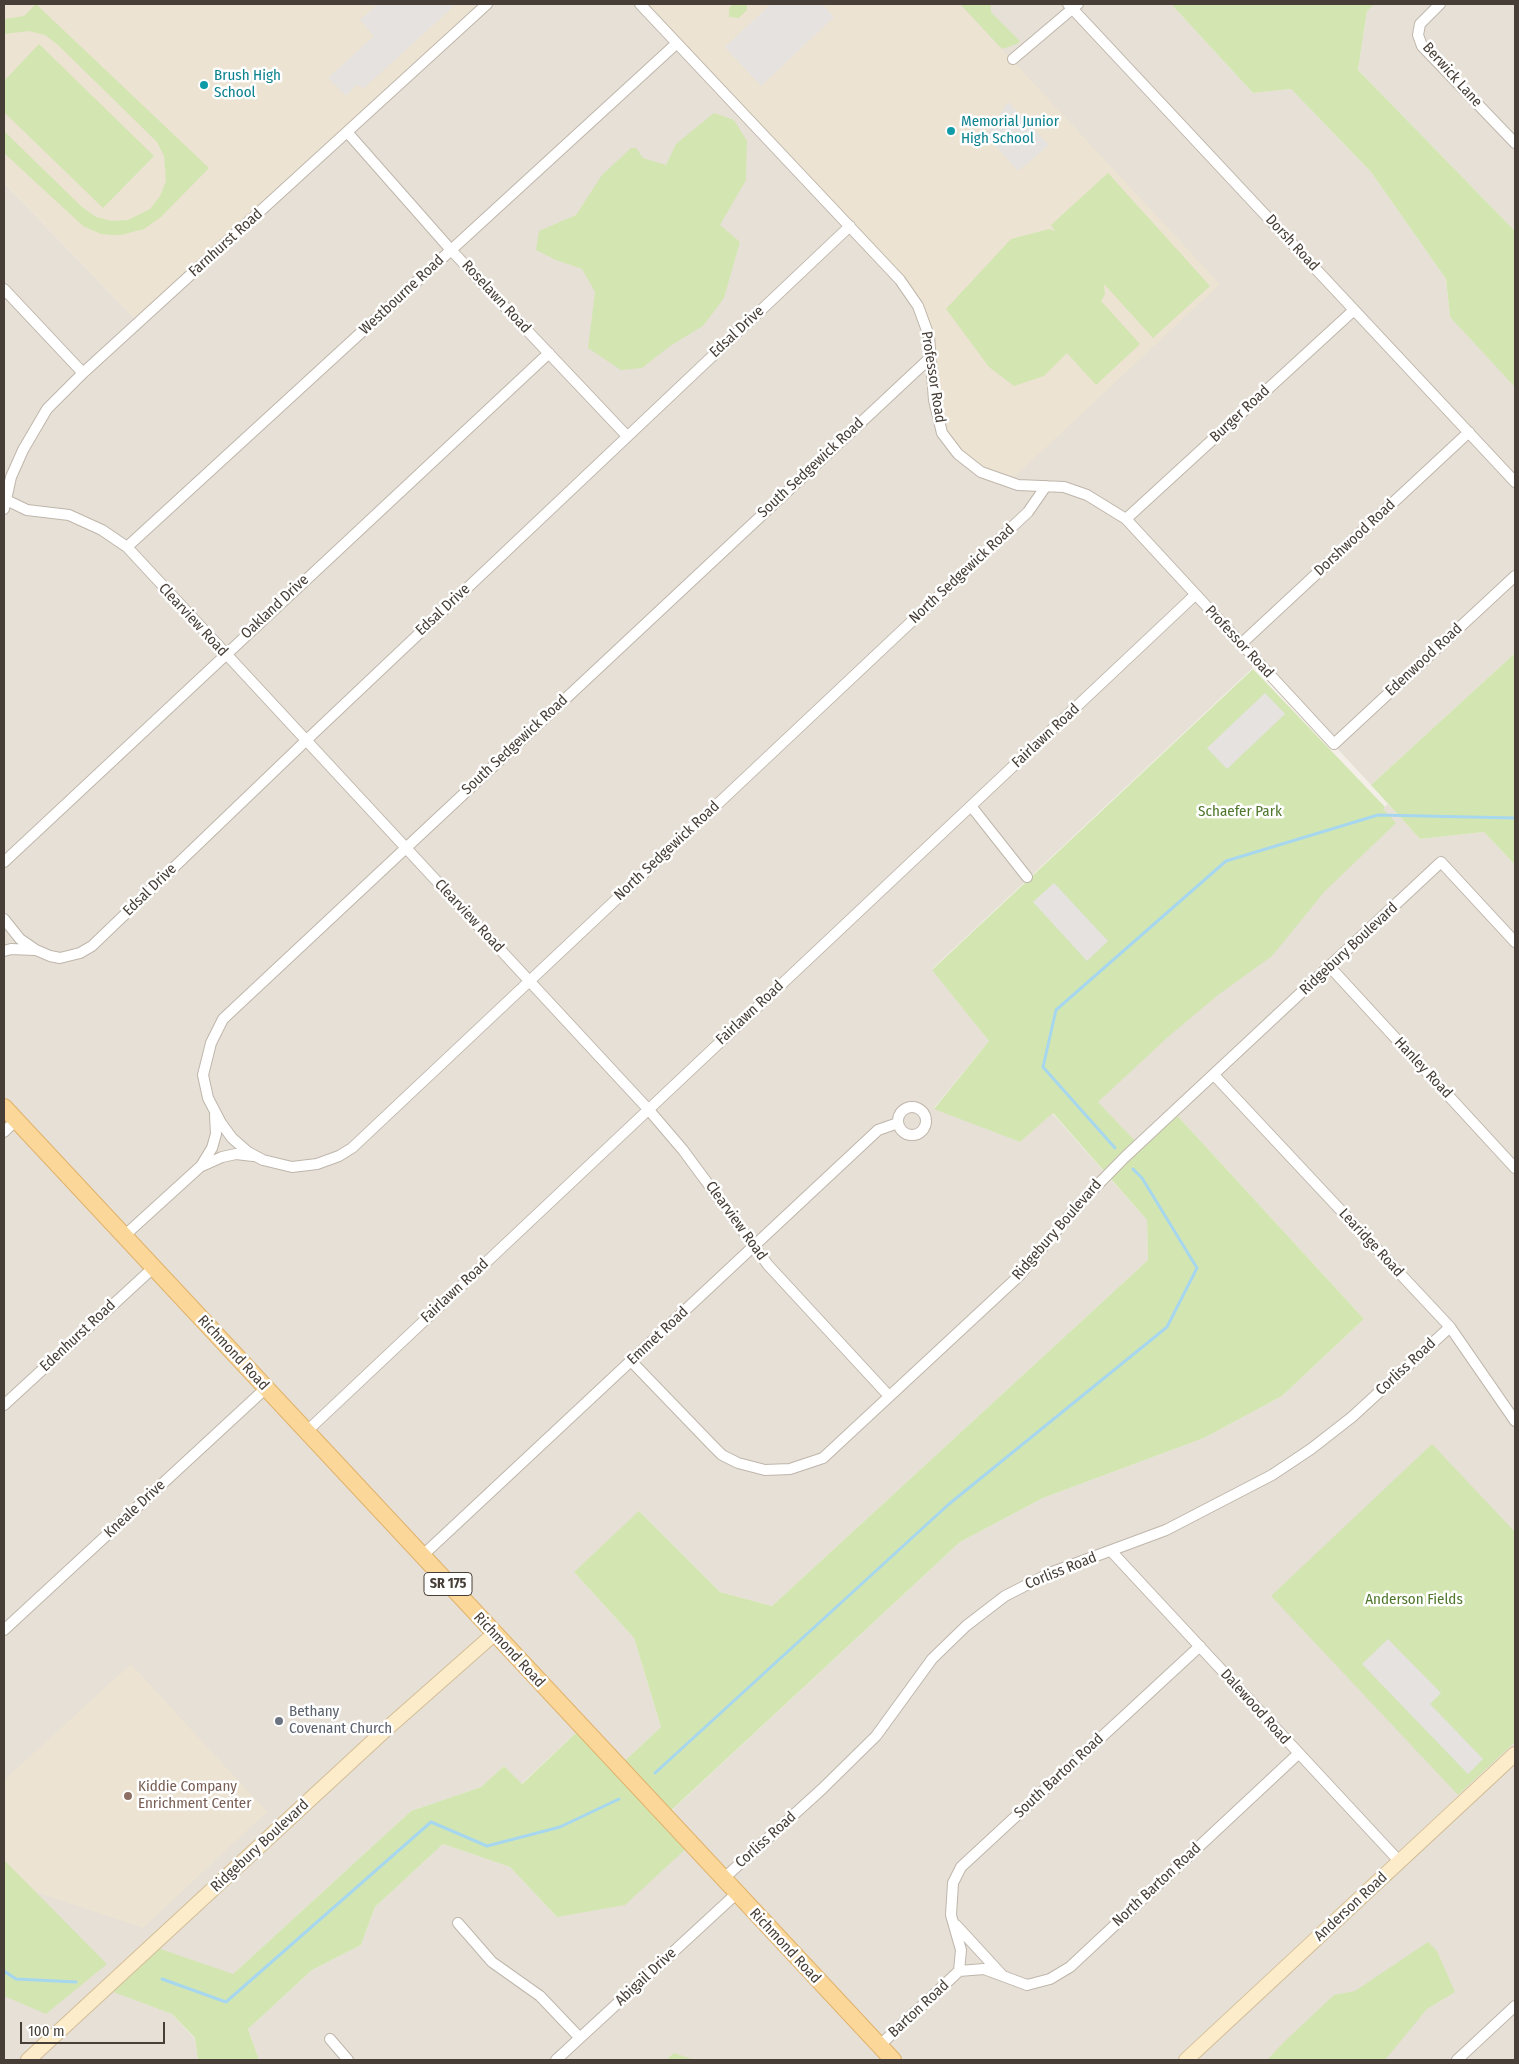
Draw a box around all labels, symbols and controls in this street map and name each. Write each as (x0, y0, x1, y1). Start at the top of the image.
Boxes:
street label: Berwick Lane (1418, 39, 1486, 111)
place label: Brush High School (214, 67, 281, 102)
marker: Brush High School (198, 79, 210, 91)
place label: Memorial Junior High School (961, 113, 1059, 148)
marker: Memorial Junior High School (945, 125, 957, 137)
street label: Farnhurst Road (185, 205, 267, 281)
street label: Dorsh Road (1261, 211, 1323, 275)
street label: Westbourne Road (356, 251, 448, 339)
street label: Roselawn Road (458, 257, 534, 337)
street label: Edsal Drive (706, 302, 768, 362)
street label: Professor Road (917, 330, 949, 424)
street label: Burger Road (1206, 382, 1274, 446)
street label: South Sedgewick Road (754, 414, 868, 522)
street label: Dorshwood Road (1311, 496, 1399, 580)
street label: North Sedgewick Road (906, 521, 1018, 627)
street label: Oakland Drive (237, 571, 313, 643)
street label: Clearview Road (155, 580, 231, 660)
street label: Edsal Drive (412, 580, 474, 640)
street label: Professor Road (1201, 602, 1277, 682)
street label: Edenwood Road (1382, 620, 1466, 700)
street label: South Sedgewick Road (458, 691, 572, 799)
street label: Fairlawn Road (1009, 700, 1083, 772)
street label: North Sedgewick Road (611, 798, 723, 904)
park label: Schaefer Park (1198, 803, 1282, 821)
street label: Edsal Drive (119, 860, 181, 920)
street label: Clearview Road (431, 876, 507, 956)
street label: Ridgebury Boulevard (1296, 899, 1402, 999)
street label: Fairlawn Road (713, 977, 787, 1049)
street label: Hanley Road (1390, 1034, 1456, 1102)
street label: Ridgebury Boulevard (1008, 1176, 1106, 1284)
street label: Clearview Road (701, 1178, 771, 1264)
street label: Learidge Road (1335, 1205, 1407, 1281)
street label: Fairlawn Road (418, 1255, 492, 1327)
street label: Edenhurst Road (36, 1296, 120, 1376)
street label: Emmet Road (624, 1303, 692, 1369)
street label: Richmond Road (194, 1312, 272, 1394)
street label: Corliss Road (1372, 1335, 1440, 1399)
street label: Kneale Drive (101, 1476, 169, 1542)
street label: Corliss Road (1023, 1549, 1099, 1593)
road number: SR 175 (424, 1572, 472, 1596)
park label: Anderson Fields (1365, 1591, 1463, 1609)
street label: Richmond Road (470, 1609, 548, 1691)
street label: Dalewood Road (1216, 1666, 1294, 1748)
place label: Bethany Covenant Church (289, 1703, 392, 1738)
marker: Bethany Covenant Church (273, 1715, 285, 1727)
street label: South Barton Road (1011, 1730, 1107, 1822)
place label: Kiddie Company Enrichment Center (138, 1778, 251, 1813)
marker: Kiddie Company Enrichment Center (122, 1790, 134, 1802)
street label: Ridgebury Boulevard (207, 1796, 313, 1896)
street label: Corliss Road (732, 1808, 800, 1872)
street label: North Barton Road (1109, 1839, 1205, 1931)
street label: Anderson Road (1311, 1869, 1391, 1945)
street label: Richmond Road (746, 1905, 824, 1987)
street label: Abigail Drive (612, 1944, 680, 2010)
street label: Barton Road (885, 1977, 953, 2041)
scale bar (22, 2012, 168, 2044)
text: 100 m (28, 2022, 65, 2040)

